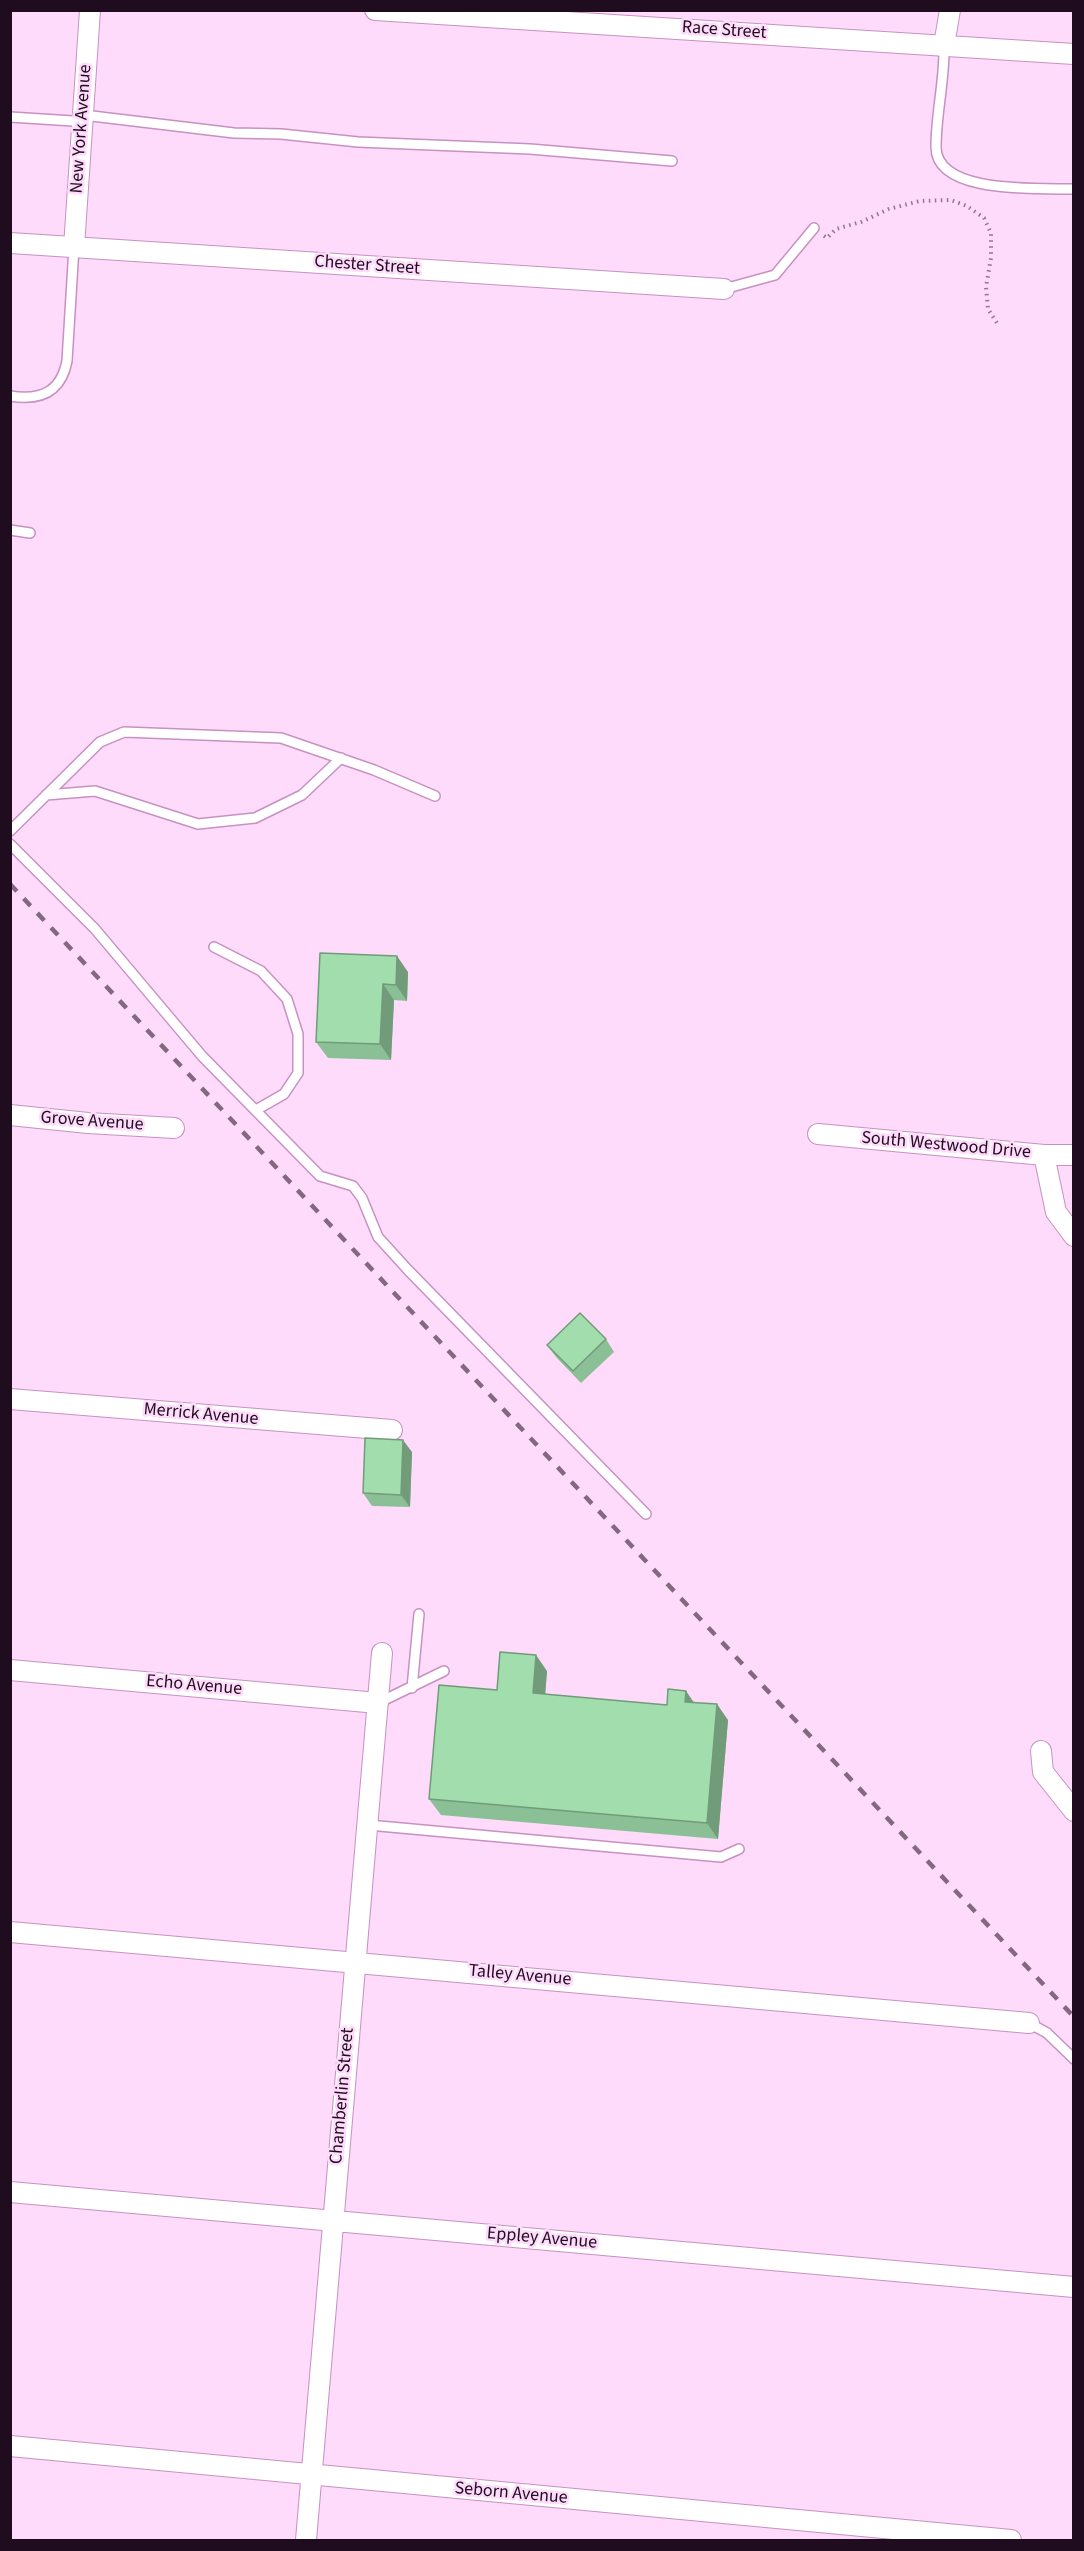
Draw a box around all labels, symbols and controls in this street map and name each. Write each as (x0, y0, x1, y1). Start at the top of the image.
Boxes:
street label: Race Street (681, 17, 767, 45)
street label: New York Avenue (67, 64, 97, 194)
street label: Chester Street (313, 252, 421, 280)
street label: Grove Avenue (40, 1108, 144, 1136)
street label: South Westwood Drive (860, 1128, 1032, 1164)
street label: Merrick Avenue (143, 1399, 259, 1431)
street label: Echo Avenue (145, 1671, 243, 1701)
street label: Talley Avenue (468, 1961, 572, 1991)
street label: Chamberlin Street (326, 2027, 360, 2165)
street label: Eppley Avenue (486, 2223, 598, 2255)
street label: Seborn Avenue (454, 2478, 568, 2510)

